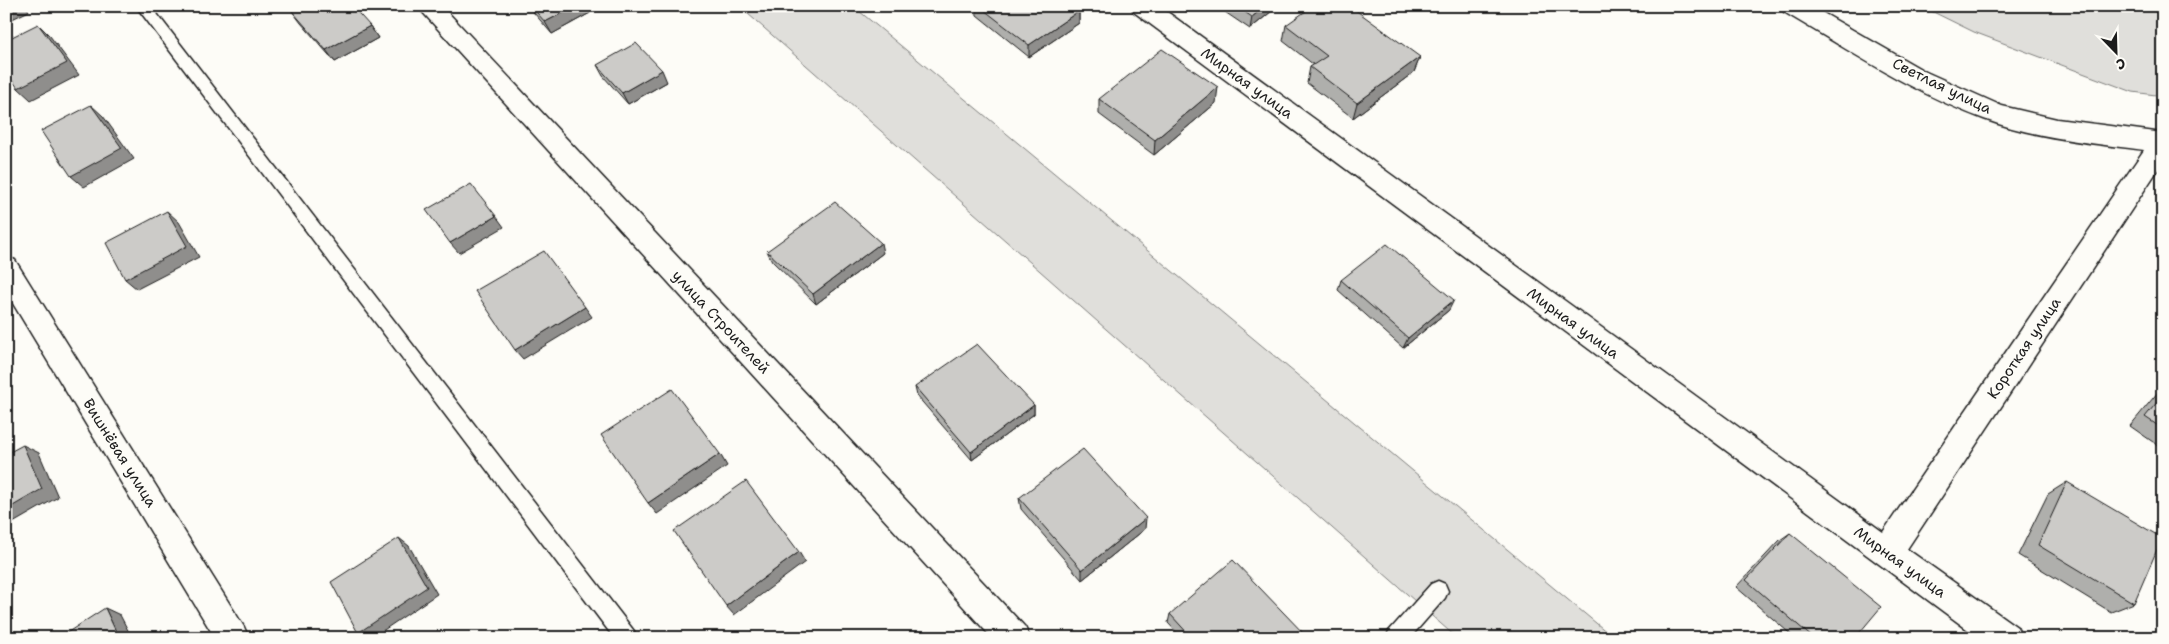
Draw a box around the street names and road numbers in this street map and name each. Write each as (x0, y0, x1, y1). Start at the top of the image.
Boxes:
street label: Мирная улица (1197, 43, 1298, 124)
street label: Светлая улица (1889, 53, 1996, 119)
street label: улица Строителей (668, 266, 774, 378)
street label: Мирная улица (1523, 283, 1624, 364)
street label: Короткая улица (1983, 293, 2066, 403)
street label: Вишнёвая улица (78, 395, 162, 512)
street label: Мирная улица (1850, 522, 1951, 603)

